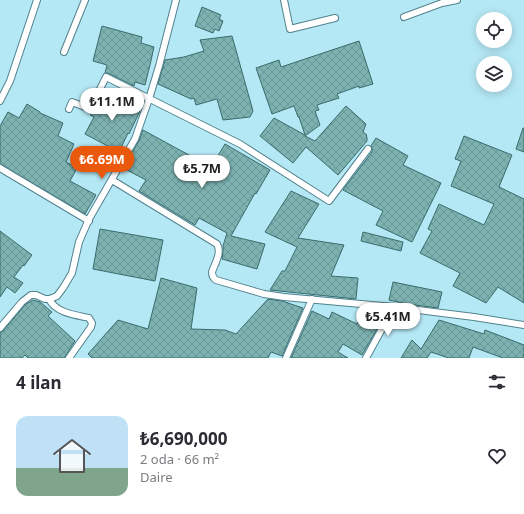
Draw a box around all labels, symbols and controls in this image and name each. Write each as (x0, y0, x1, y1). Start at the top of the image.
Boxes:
map controls (476, 12, 512, 92)
button: locate (476, 12, 512, 48)
button: layers (476, 56, 512, 92)
pin: ₺11.1M (79, 88, 145, 122)
text: ₺11.1M (89, 92, 135, 110)
pin: ₺6.69M (69, 146, 135, 180)
text: ₺6.69M (79, 150, 125, 168)
pin: ₺5.7M (174, 155, 230, 189)
text: ₺5.7M (183, 159, 221, 177)
pin: ₺5.41M (355, 303, 421, 337)
text: ₺5.41M (365, 307, 411, 325)
text: 4 ilan (16, 371, 62, 394)
icon: filters (486, 371, 508, 393)
text: ₺6,690,000 (140, 427, 227, 450)
icon: home (48, 432, 96, 480)
icon: heart (486, 445, 508, 467)
text: 2 oda · 66 m² (140, 450, 219, 468)
text: Daire (140, 468, 173, 486)

